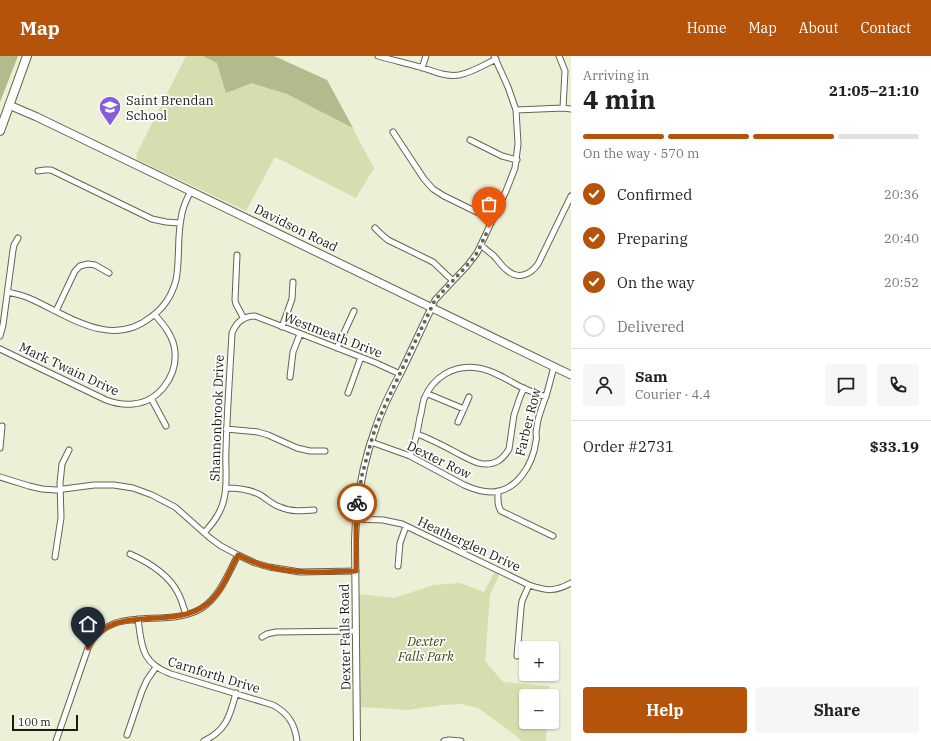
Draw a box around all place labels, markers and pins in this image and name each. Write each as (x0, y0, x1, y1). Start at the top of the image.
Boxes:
place label: Saint Brendan School (126, 92, 214, 124)
school or university icon: Saint Brendan School (97, 94, 123, 127)
pin (472, 187, 506, 228)
pin (71, 607, 105, 648)

